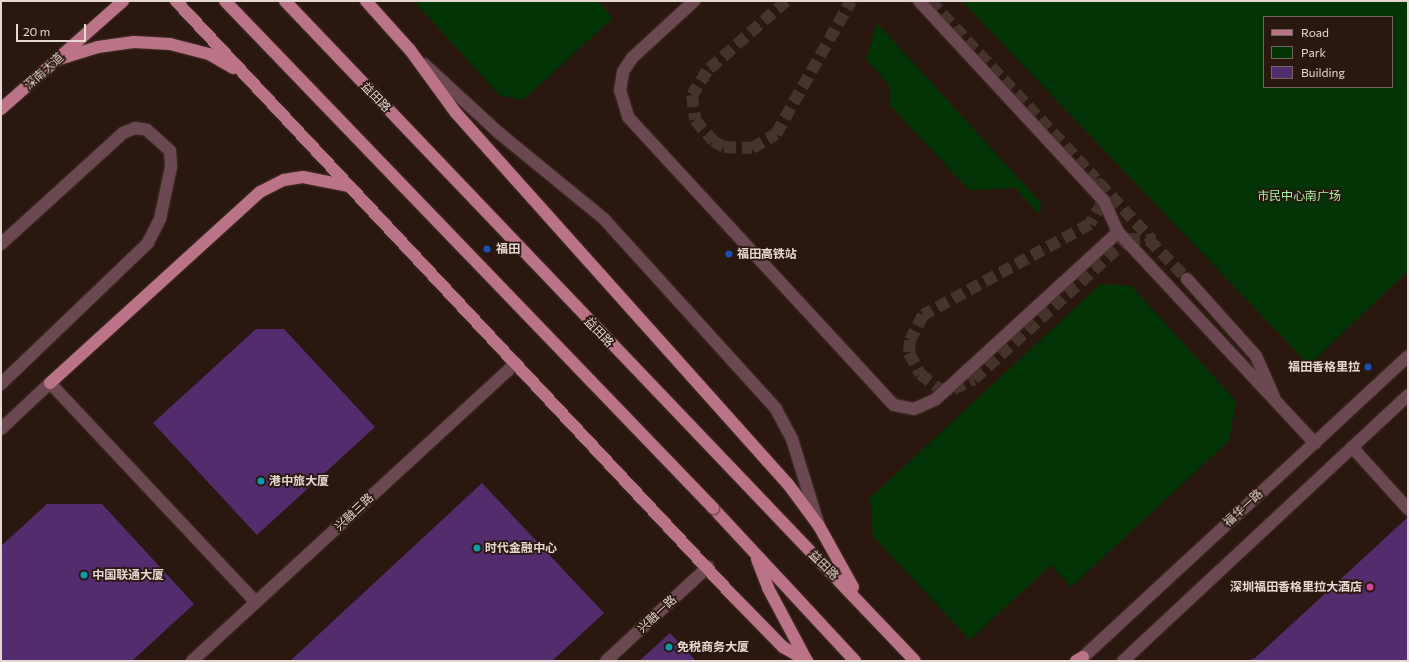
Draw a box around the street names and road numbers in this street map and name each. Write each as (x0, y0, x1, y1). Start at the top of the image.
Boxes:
street label: 深南大道 (21, 50, 67, 92)
street label: 益田路 (358, 79, 394, 115)
street label: 益田路 (581, 314, 617, 350)
street label: 福华一路 (1221, 486, 1265, 530)
street label: 兴融三路 (332, 490, 376, 534)
street label: 益田路 (806, 547, 842, 583)
street label: 兴融一路 (635, 592, 679, 636)

